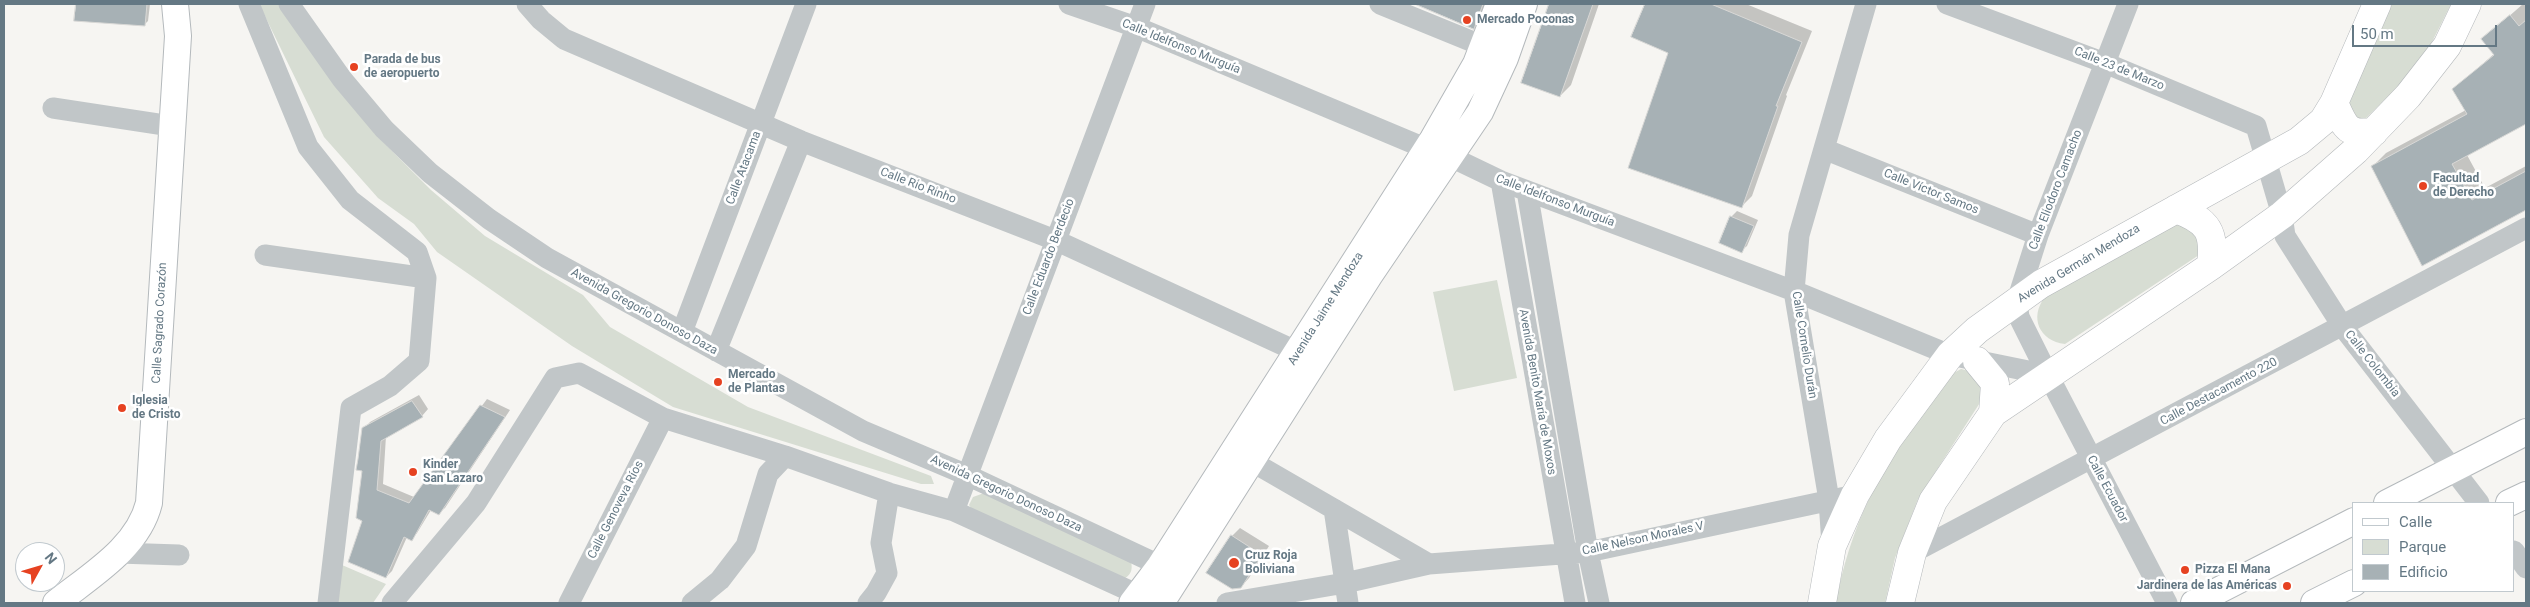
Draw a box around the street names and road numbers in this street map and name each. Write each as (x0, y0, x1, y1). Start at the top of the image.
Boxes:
street label: Calle Idelfonso Murguía (1120, 17, 1242, 77)
street label: Calle 23 de Marzo (2072, 44, 2166, 94)
street label: Calle Eliodoro Camacho (2026, 128, 2086, 252)
street label: Calle Atacama (723, 129, 765, 207)
street label: Calle Rio Rinho (878, 165, 958, 207)
street label: Calle Víctor Samos (1881, 166, 1981, 218)
street label: Calle Idelfonso Murguía (1493, 172, 1617, 230)
street label: Calle Eduardo Berdecio (1020, 197, 1078, 317)
street label: Avenida Germán Mendoza (2015, 222, 2143, 306)
street label: Avenida Jaime Mendoza (1285, 250, 1367, 368)
street label: Calle Sagrado Corazón (150, 262, 170, 384)
street label: Avenida Gregorio Donoso Daza (568, 266, 720, 358)
street label: Calle Cornelio Durán (1788, 290, 1820, 400)
street label: Avenida Benito María de Moxos (1515, 308, 1559, 476)
street label: Calle Colombia (2342, 328, 2402, 400)
street label: Calle Destacamento 220 (2158, 355, 2280, 429)
street label: Avenida Gregorio Donoso Daza (928, 453, 1084, 535)
street label: Calle Ecuador (2083, 453, 2131, 525)
street label: Calle Genoveva Ríos (585, 459, 647, 561)
street label: Calle Nelson Morales V (1581, 519, 1705, 559)

